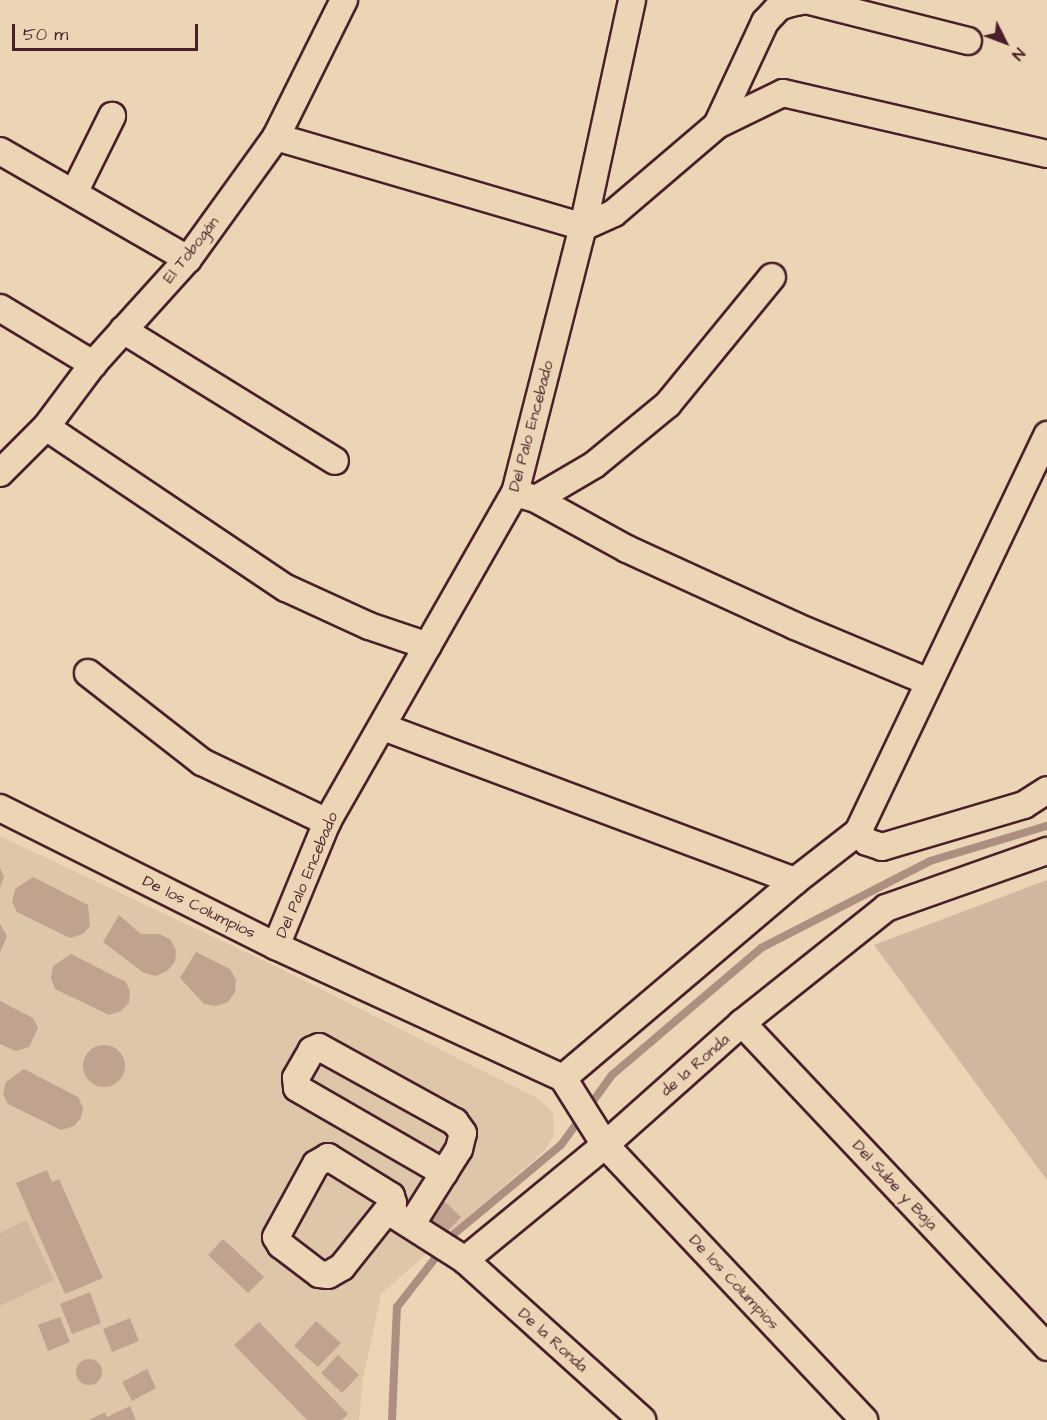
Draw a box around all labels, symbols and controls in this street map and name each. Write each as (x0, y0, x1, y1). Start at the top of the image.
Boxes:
scale bar (15, 12, 201, 50)
north arrow (975, 12, 1035, 72)
text: 50 m (23, 22, 68, 47)
text: N (1007, 43, 1030, 65)
street label: El Tobogán (159, 213, 223, 287)
street label: Del Palo Encebado (504, 358, 558, 494)
street label: Del Palo Encebado (272, 809, 342, 941)
street label: De los Columpios (139, 871, 259, 943)
street label: de la Ronda (657, 1030, 733, 1100)
street label: Del Sube y Baja (848, 1136, 942, 1234)
street label: De los Columpios (685, 1230, 783, 1334)
street label: De la Ronda (514, 1304, 592, 1376)

